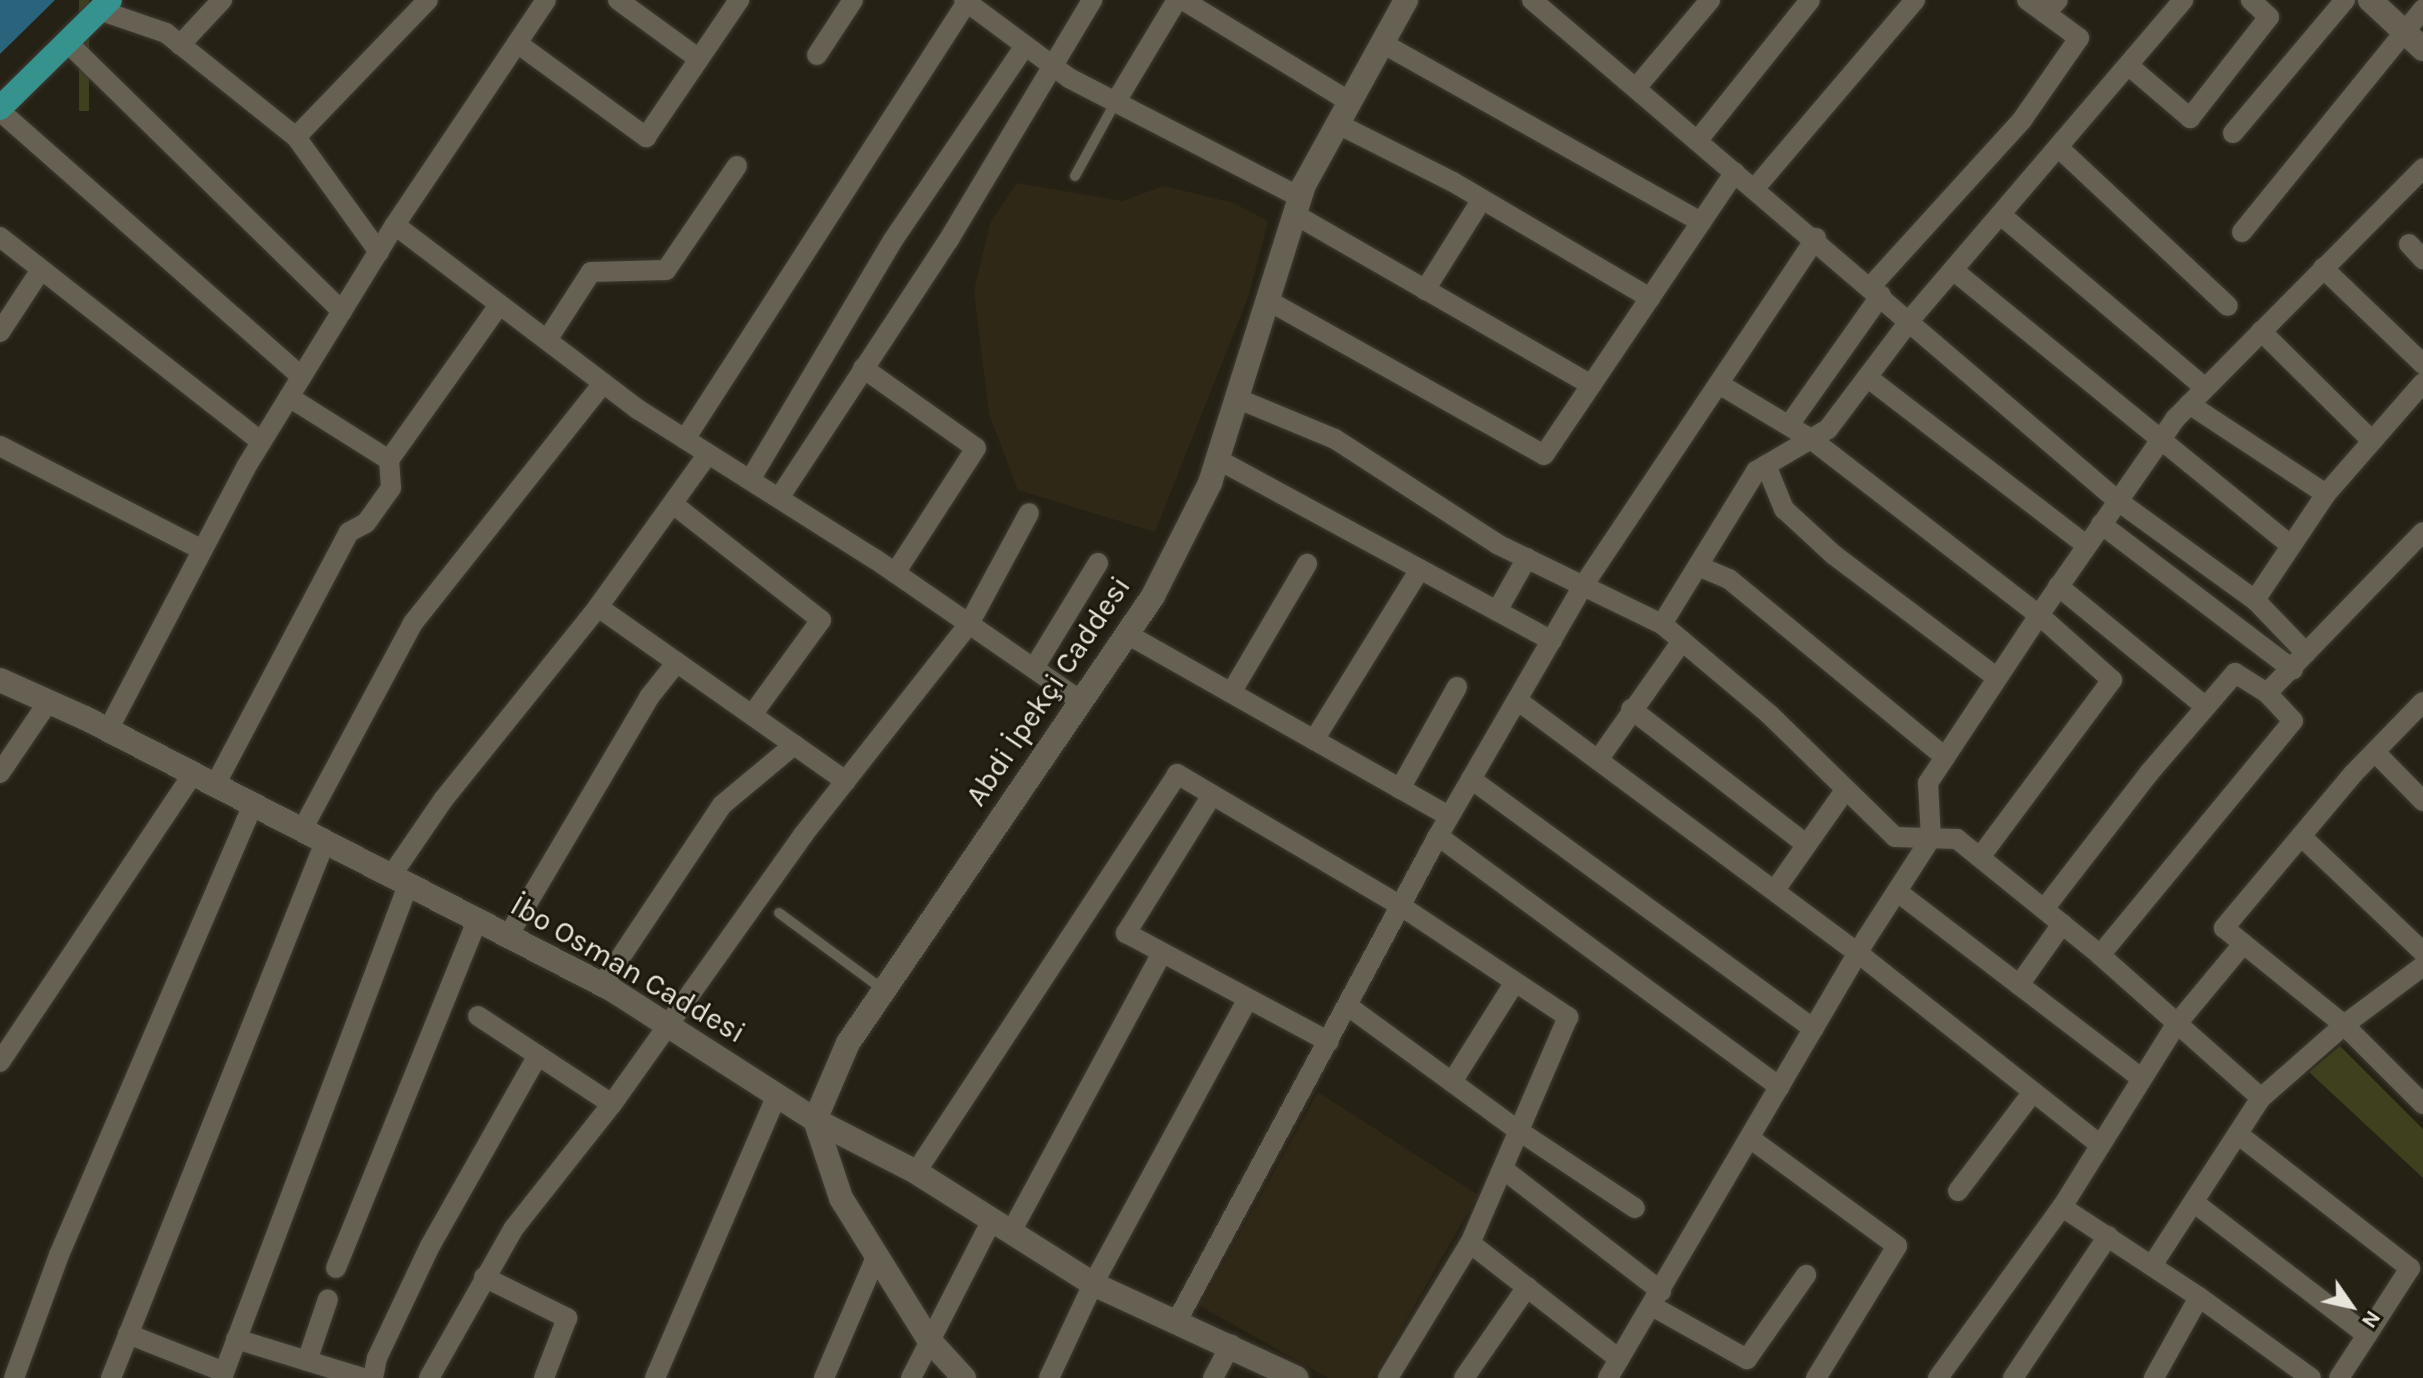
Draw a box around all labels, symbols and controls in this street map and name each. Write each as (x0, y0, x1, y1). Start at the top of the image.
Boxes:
street label: Abdi İpekçi Caddesi (958, 569, 1138, 813)
street label: İbo Osman Caddesi (504, 887, 752, 1051)
north arrow (2311, 1266, 2391, 1346)
text: N (2356, 1306, 2386, 1333)

